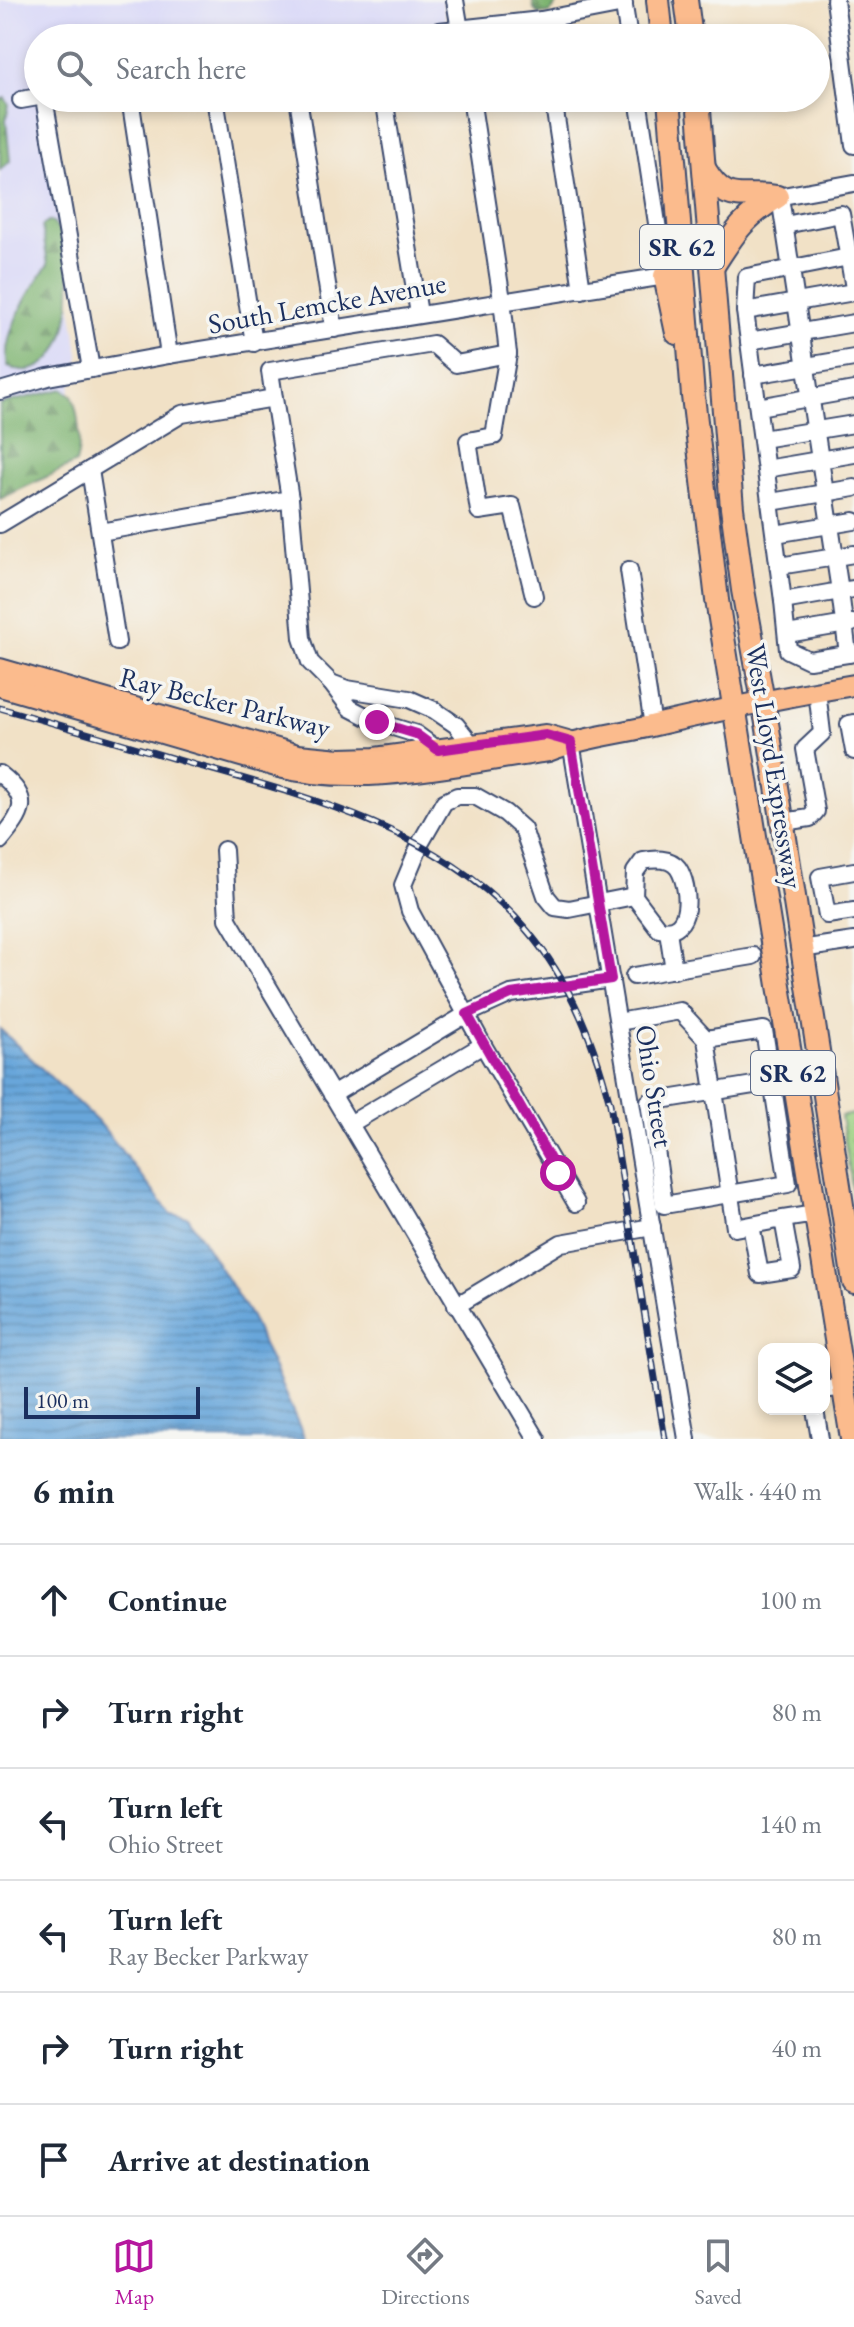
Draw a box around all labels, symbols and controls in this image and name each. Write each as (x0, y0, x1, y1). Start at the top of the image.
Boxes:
search box (24, 24, 830, 112)
icon: search (52, 46, 96, 90)
text: Search here (116, 49, 246, 88)
road number: SR 62 (640, 225, 724, 269)
street label: South Lemcke Avenue (205, 264, 449, 342)
street label: West Lloyd Expressway (738, 641, 812, 892)
street label: Ray Becker Parkway (116, 658, 335, 746)
route end (359, 704, 395, 740)
street label: Ohio Street (628, 1022, 682, 1150)
road number: SR 62 (751, 1051, 835, 1095)
route start (540, 1155, 576, 1191)
map controls (758, 1343, 830, 1415)
button: layers (758, 1343, 830, 1415)
scale bar (24, 1383, 200, 1419)
text: 100 m (36, 1386, 89, 1415)
text: 6 min (32, 1469, 115, 1513)
text: Walk · 440 m (694, 1474, 822, 1508)
icon: ahead (32, 1578, 76, 1622)
text: Continue (108, 1581, 227, 1620)
text: 100 m (759, 1583, 822, 1617)
icon: right (32, 1690, 76, 1734)
text: Turn right (108, 1693, 244, 1732)
text: 80 m (772, 1695, 822, 1729)
text: Turn left (108, 1788, 222, 1827)
icon: left (32, 1802, 76, 1846)
text: 140 m (759, 1807, 822, 1841)
text: Ohio Street (108, 1827, 223, 1861)
text: Turn left (108, 1900, 222, 1939)
icon: left (32, 1914, 76, 1958)
text: 80 m (772, 1919, 822, 1953)
text: Ray Becker Parkway (108, 1939, 308, 1973)
icon: right (32, 2026, 76, 2070)
text: Turn right (108, 2029, 244, 2068)
text: 40 m (772, 2031, 822, 2065)
icon: arrive (32, 2138, 76, 2182)
text: Arrive at destination (108, 2141, 370, 2180)
tab: Map (112, 2234, 156, 2311)
tab: Directions (381, 2234, 470, 2311)
tab: Saved (694, 2234, 742, 2311)

